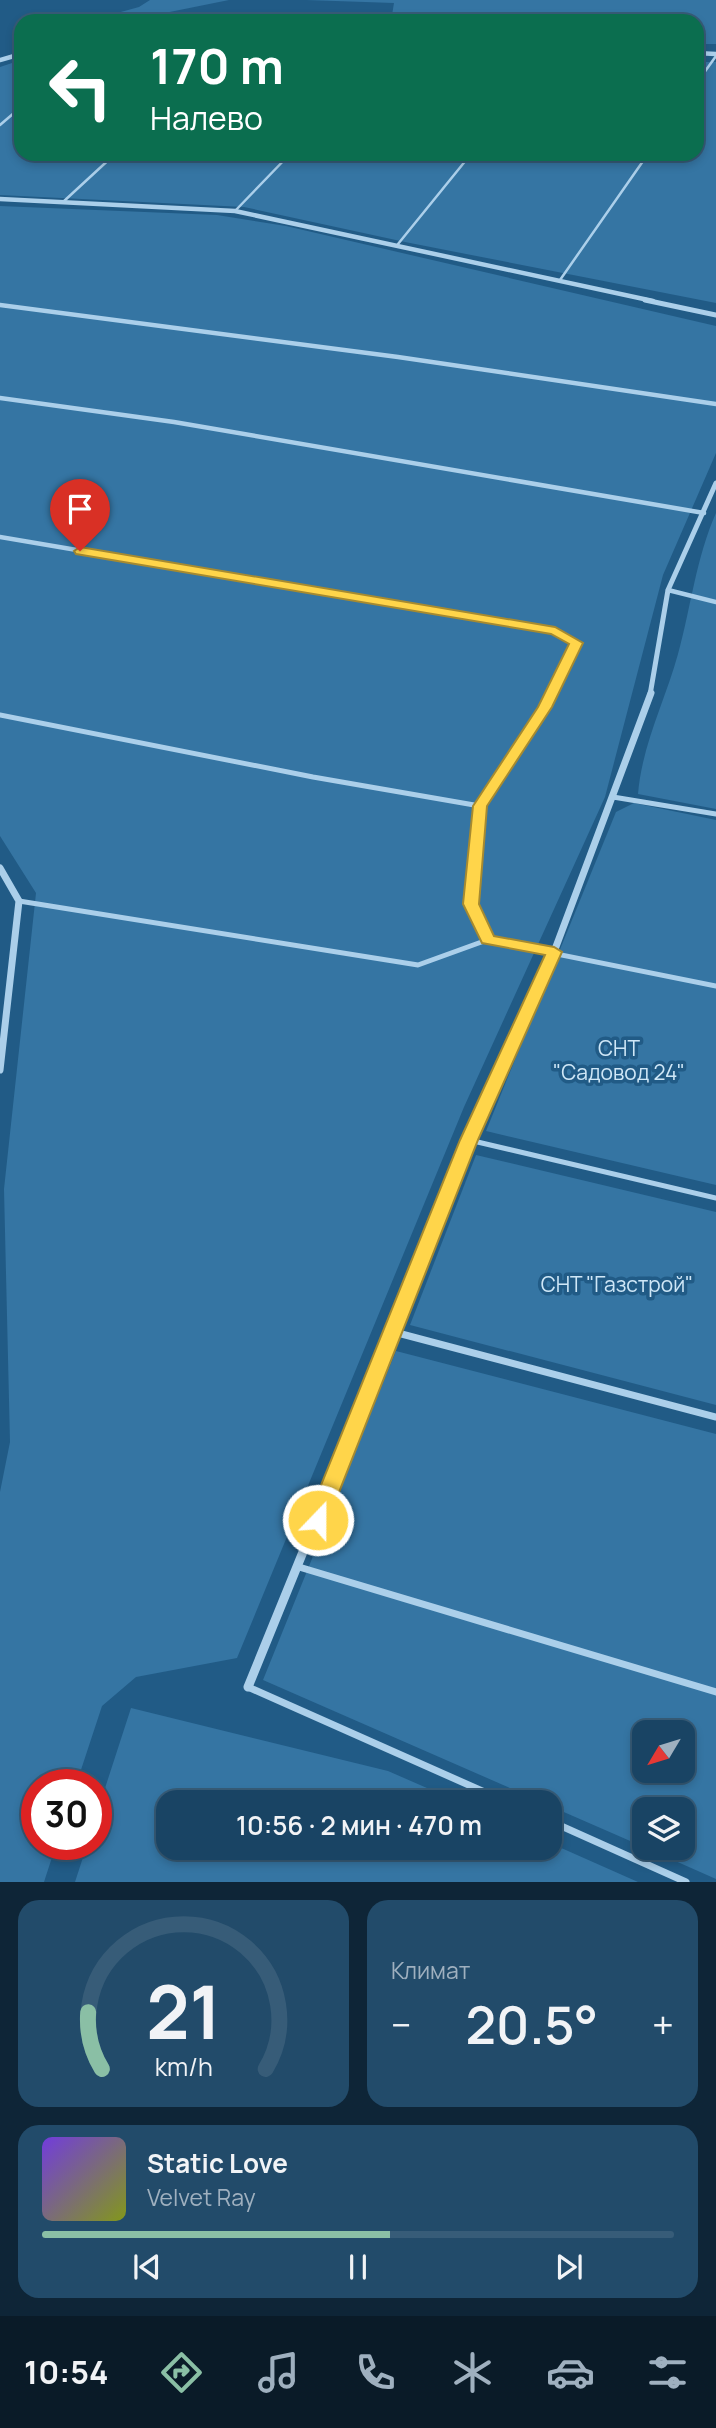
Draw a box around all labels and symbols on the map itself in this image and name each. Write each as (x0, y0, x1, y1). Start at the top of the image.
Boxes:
pin (50, 479, 110, 551)
park label: СНТ "Садовод 24" (553, 1034, 685, 1086)
park label: СНТ "Газстрой" (541, 1270, 693, 1298)
position arrow (281, 1483, 355, 1557)
north arrow (632, 1720, 695, 1783)
speed limit sign: 30 (21, 1769, 112, 1860)

